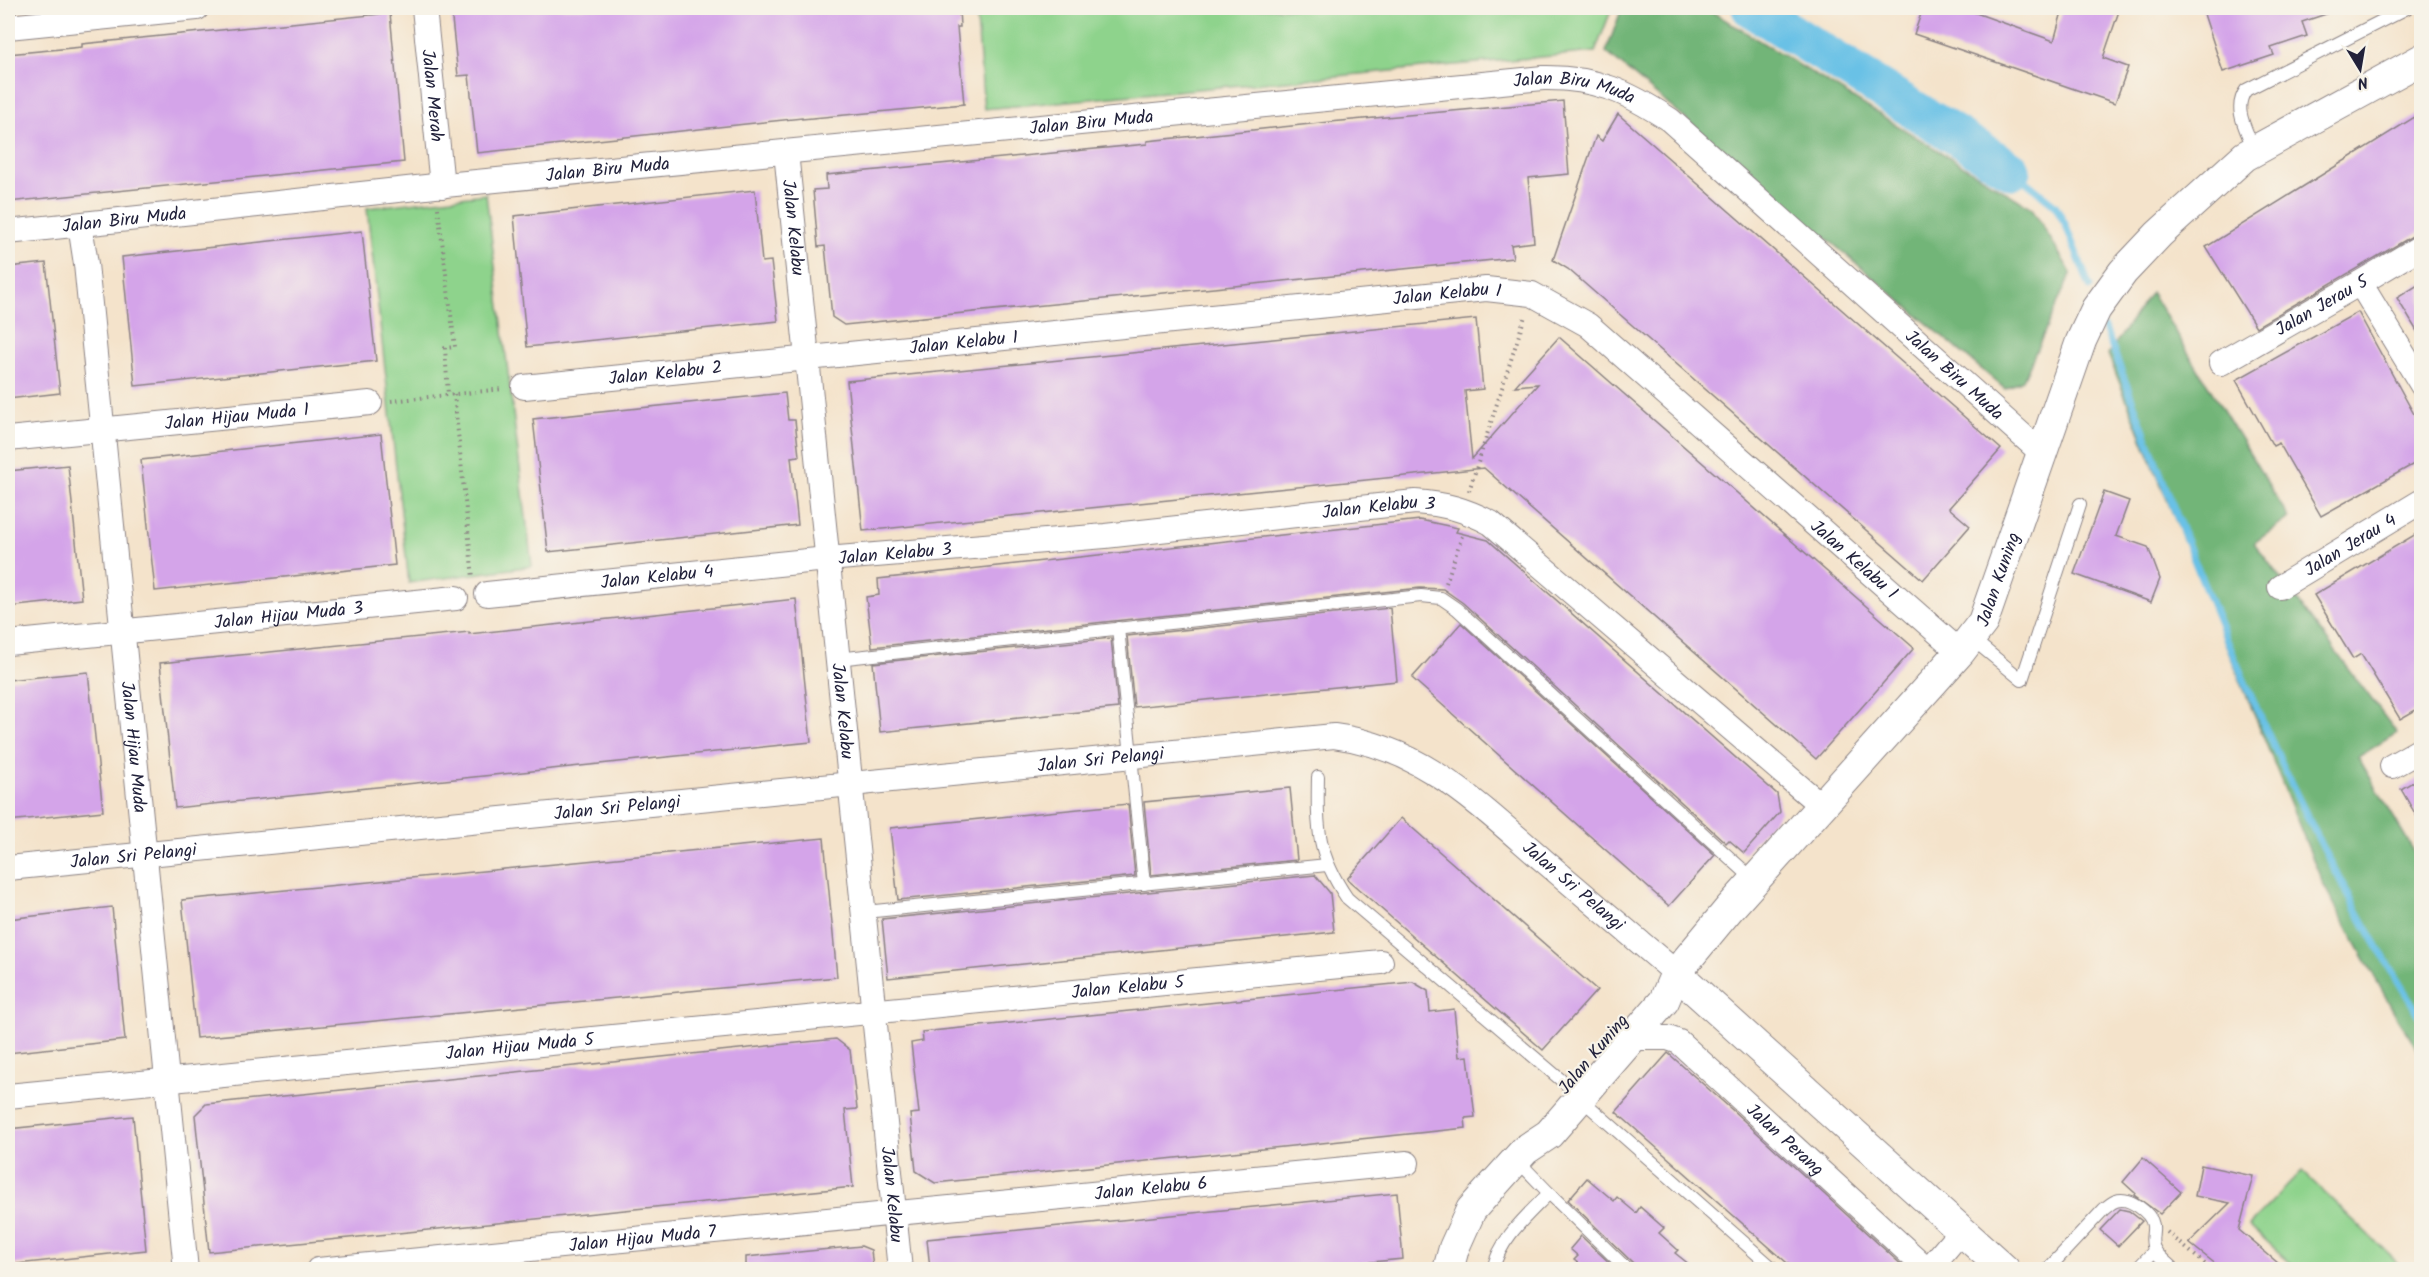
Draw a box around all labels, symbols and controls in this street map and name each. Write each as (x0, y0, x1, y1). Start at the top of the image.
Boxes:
north arrow (2330, 39, 2390, 99)
street label: Jalan Merah (412, 48, 450, 143)
street label: Jalan Biru Muda (1512, 65, 1640, 113)
text: N (2355, 69, 2370, 95)
street label: Jalan Biru Muda (1028, 103, 1155, 144)
street label: Jalan Biru Muda (544, 150, 671, 191)
street label: Jalan Kelabu (773, 178, 812, 277)
street label: Jalan Biru Muda (61, 200, 188, 242)
street label: Jalan Jerau 5 (2270, 267, 2376, 345)
street label: Jalan Kelabu 1 (1392, 276, 1503, 314)
street label: Jalan Kelabu 1 (908, 324, 1020, 364)
street label: Jalan Biru Muda (1898, 324, 2010, 428)
street label: Jalan Kelabu 2 (607, 354, 724, 394)
street label: Jalan Hijau Muda 1 (163, 396, 311, 439)
street label: Jalan Kelabu 3 (1321, 489, 1437, 528)
street label: Jalan Jerau 4 (2299, 507, 2403, 585)
street label: Jalan Kelabu 1 (1803, 513, 1904, 607)
street label: Jalan Kuning (1969, 529, 2029, 631)
street label: Jalan Kelabu 3 (837, 536, 953, 574)
street label: Jalan Kelabu 4 (599, 558, 715, 598)
street label: Jalan Hijau Muda 3 (213, 594, 365, 638)
street label: Jalan Kelabu (822, 662, 861, 761)
street label: Jalan Hijau Muda (112, 680, 154, 815)
street label: Jalan Sri Pelangi (1036, 740, 1166, 781)
street label: Jalan Sri Pelangi (553, 788, 682, 830)
street label: Jalan Sri Pelangi (1515, 835, 1631, 940)
street label: Jalan Sri Pelangi (69, 836, 199, 878)
street label: Jalan Kelabu 5 (1070, 968, 1187, 1008)
street label: Jalan Kuning (1552, 1008, 1637, 1102)
street label: Jalan Hijau Muda 5 (444, 1026, 597, 1069)
street label: Jalan Perang (1739, 1097, 1830, 1184)
street label: Jalan Kelabu (872, 1145, 910, 1244)
street label: Jalan Kelabu 6 (1093, 1170, 1209, 1210)
street label: Jalan Hijau Muda 7 (568, 1218, 718, 1261)

